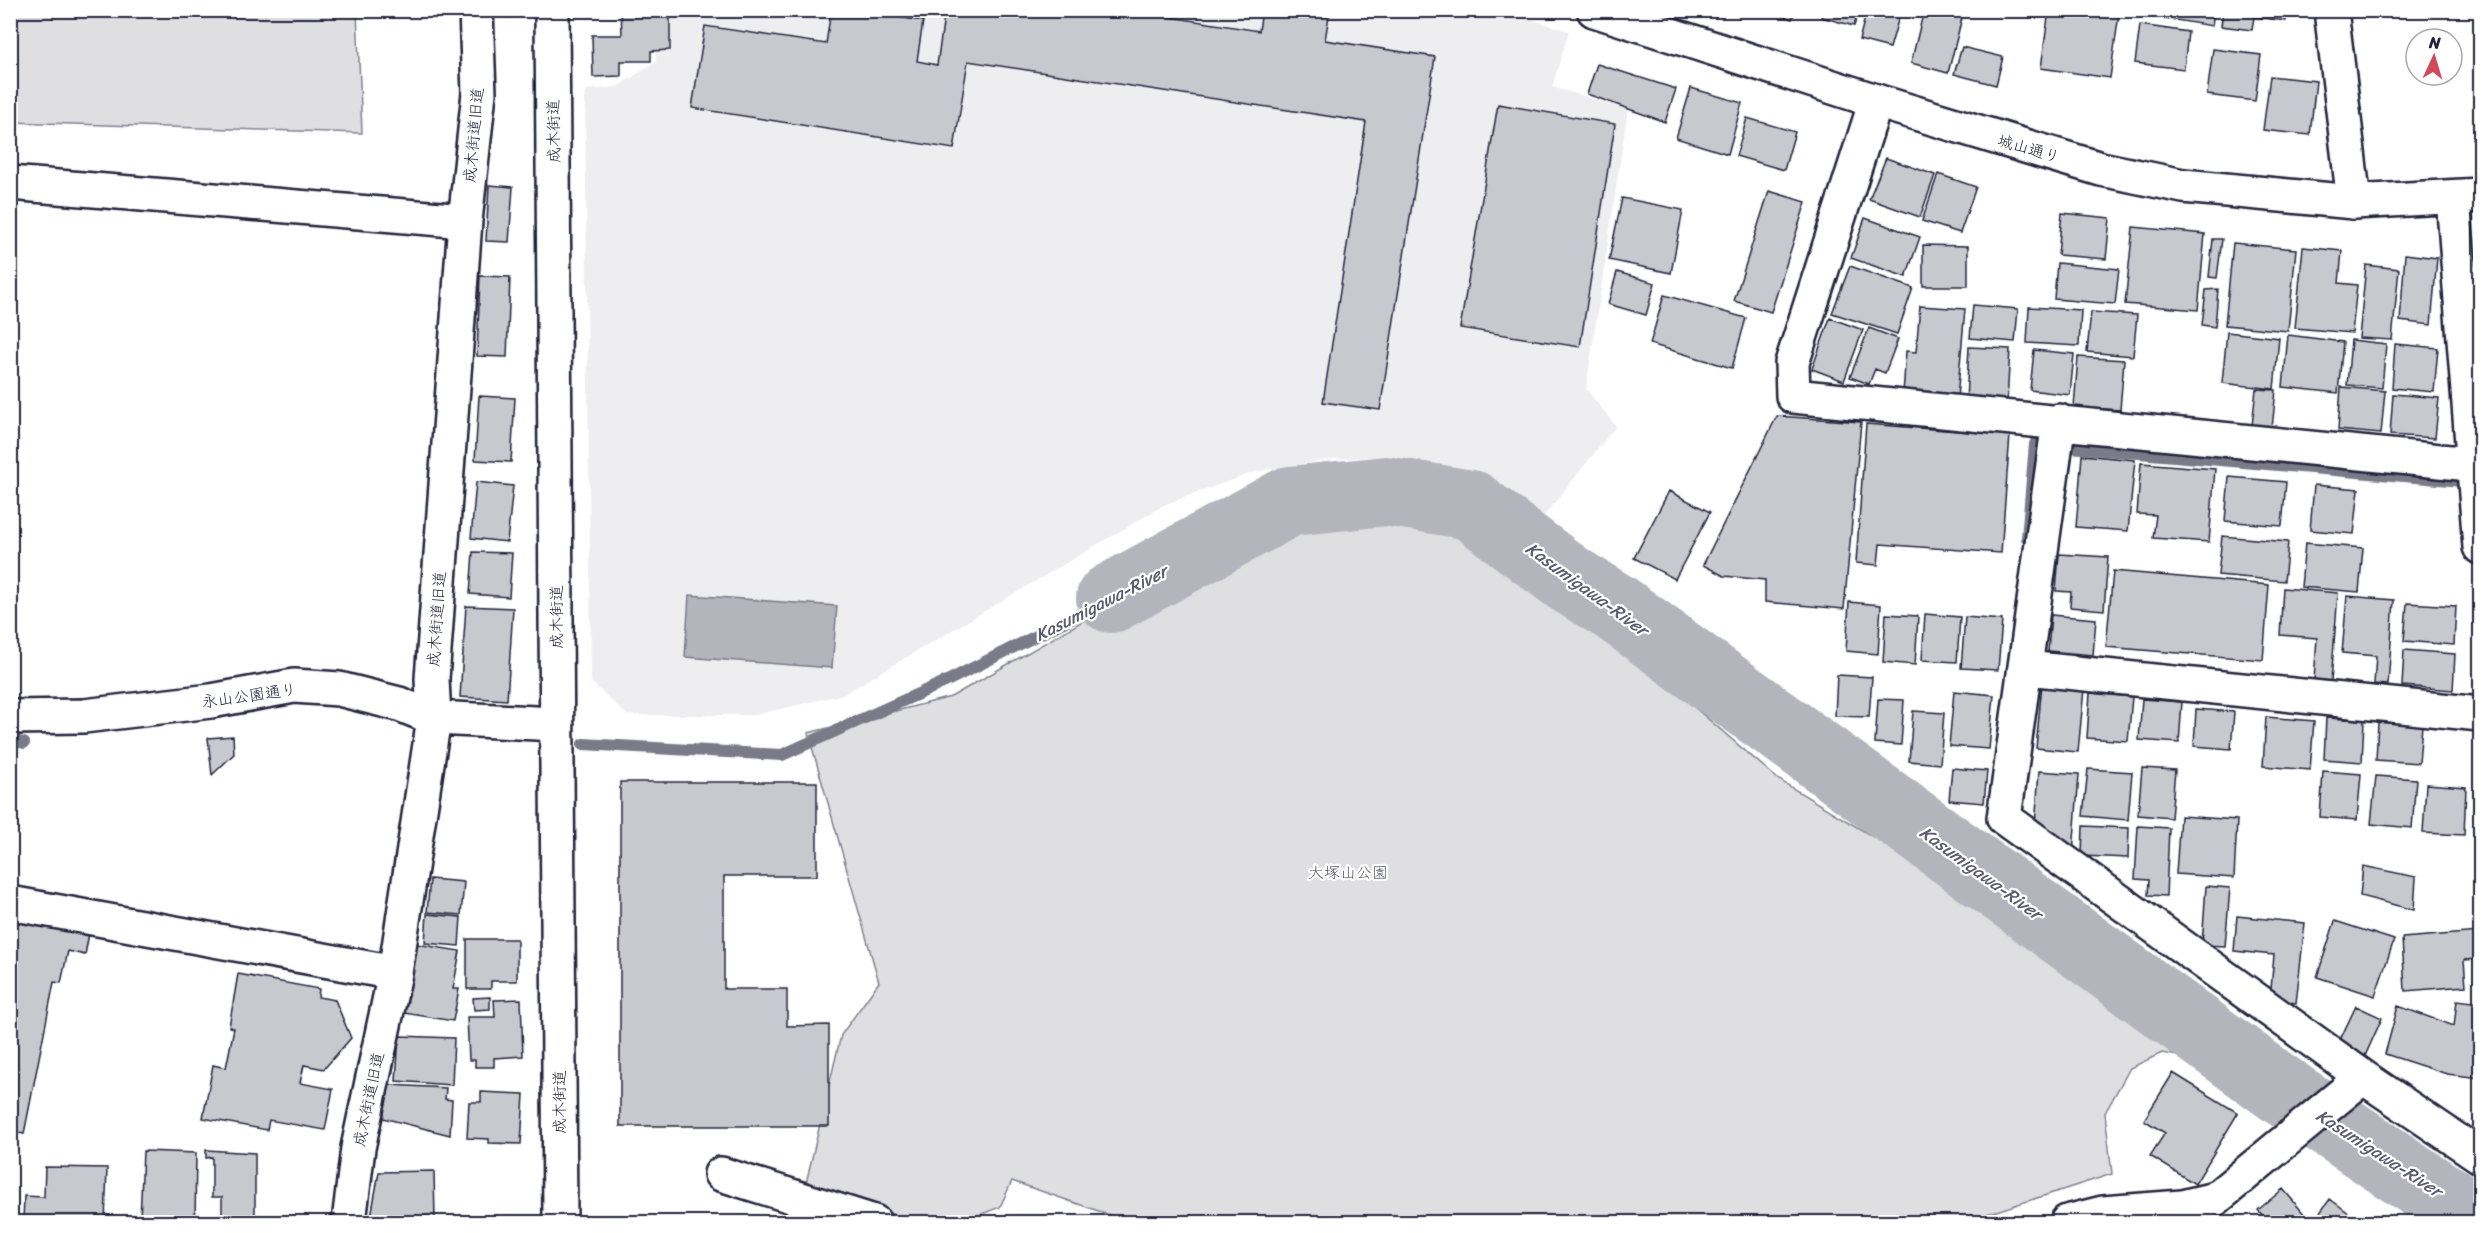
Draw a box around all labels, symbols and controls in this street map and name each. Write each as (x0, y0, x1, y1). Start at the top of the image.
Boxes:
north arrow (2404, 27, 2464, 87)
text: N (2427, 28, 2442, 57)
street label: 成木街道旧道 (455, 86, 492, 184)
street label: 成木街道 (538, 99, 569, 163)
street label: 城山通り (1994, 126, 2064, 171)
water label: Kasumigawa-River (1519, 533, 1658, 647)
water label: Kasumigawa-River (1029, 554, 1176, 650)
street label: 成木街道旧道 (419, 570, 454, 668)
street label: 成木街道 (542, 585, 571, 649)
street label: 永山公園通り (200, 674, 299, 717)
water label: Kasumigawa-River (1913, 817, 2052, 931)
park label: 大塚山公園 (1308, 858, 1388, 887)
street label: 成木街道旧道 (344, 1049, 393, 1149)
street label: 成木街道 (545, 1070, 574, 1134)
water label: Kasumigawa-River (2309, 1100, 2452, 1208)

